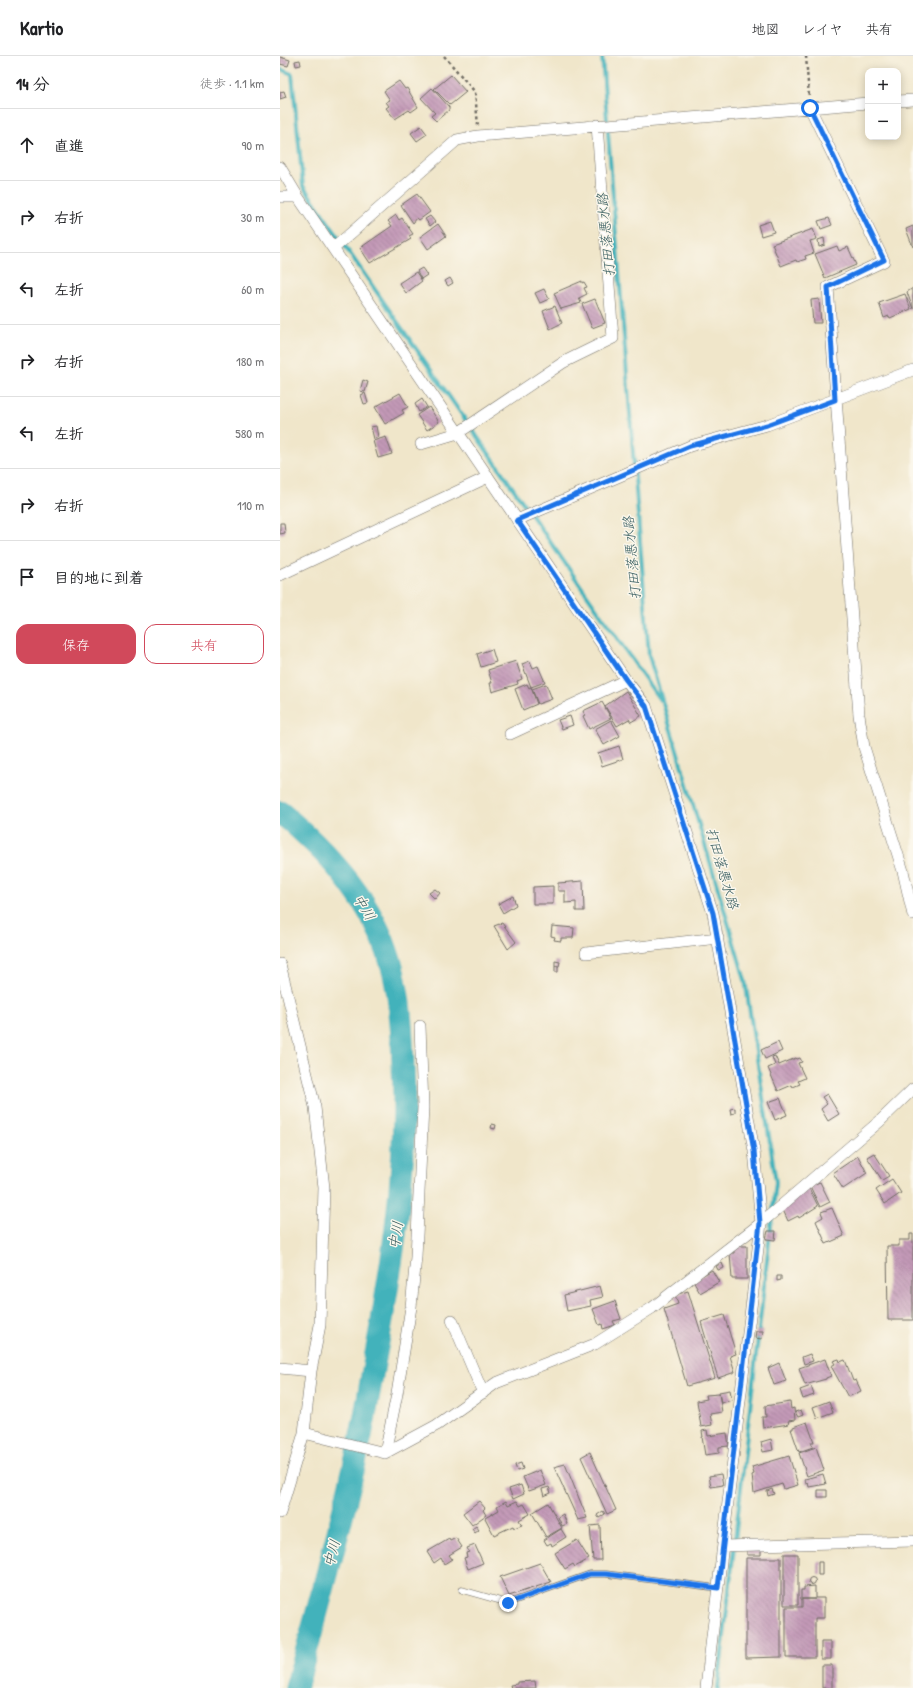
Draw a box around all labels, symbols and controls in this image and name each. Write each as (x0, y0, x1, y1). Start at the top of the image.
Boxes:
text: Kartio (20, 15, 63, 41)
text: 地図 (752, 19, 780, 38)
text: レイヤ (802, 19, 843, 38)
text: 共有 (865, 19, 893, 38)
map controls (865, 68, 901, 140)
button: + (865, 68, 901, 104)
text: 14 分 (16, 72, 49, 95)
text: 徒歩 · 1.1 km (200, 74, 264, 92)
route start (801, 99, 819, 117)
button: − (865, 104, 901, 140)
icon: ahead (16, 134, 38, 156)
text: 直進 (54, 135, 84, 156)
text: 90 m (242, 136, 264, 154)
water label: 打田落悪水路 (592, 191, 618, 278)
icon: right (16, 206, 38, 228)
text: 右折 (54, 207, 84, 228)
text: 30 m (241, 208, 264, 226)
icon: left (16, 278, 38, 300)
text: 左折 (54, 279, 84, 300)
text: 60 m (241, 280, 264, 298)
icon: right (16, 350, 38, 372)
text: 右折 (54, 351, 84, 372)
text: 180 m (236, 352, 264, 370)
icon: left (16, 422, 38, 444)
text: 左折 (54, 423, 84, 444)
text: 580 m (235, 424, 264, 442)
icon: right (16, 494, 38, 516)
text: 右折 (54, 495, 84, 516)
text: 110 m (237, 496, 264, 514)
water label: 打田落悪水路 (618, 514, 644, 601)
icon: arrive (16, 566, 38, 588)
text: 目的地に到着 (54, 567, 144, 588)
button: 保存 (16, 624, 136, 664)
button: 共有 (144, 624, 264, 664)
water label: 打田落悪水路 (702, 825, 744, 912)
water label: 中川 (350, 890, 380, 924)
water label: 中川 (383, 1220, 407, 1250)
water label: 中川 (318, 1537, 344, 1569)
route end (499, 1594, 517, 1612)

